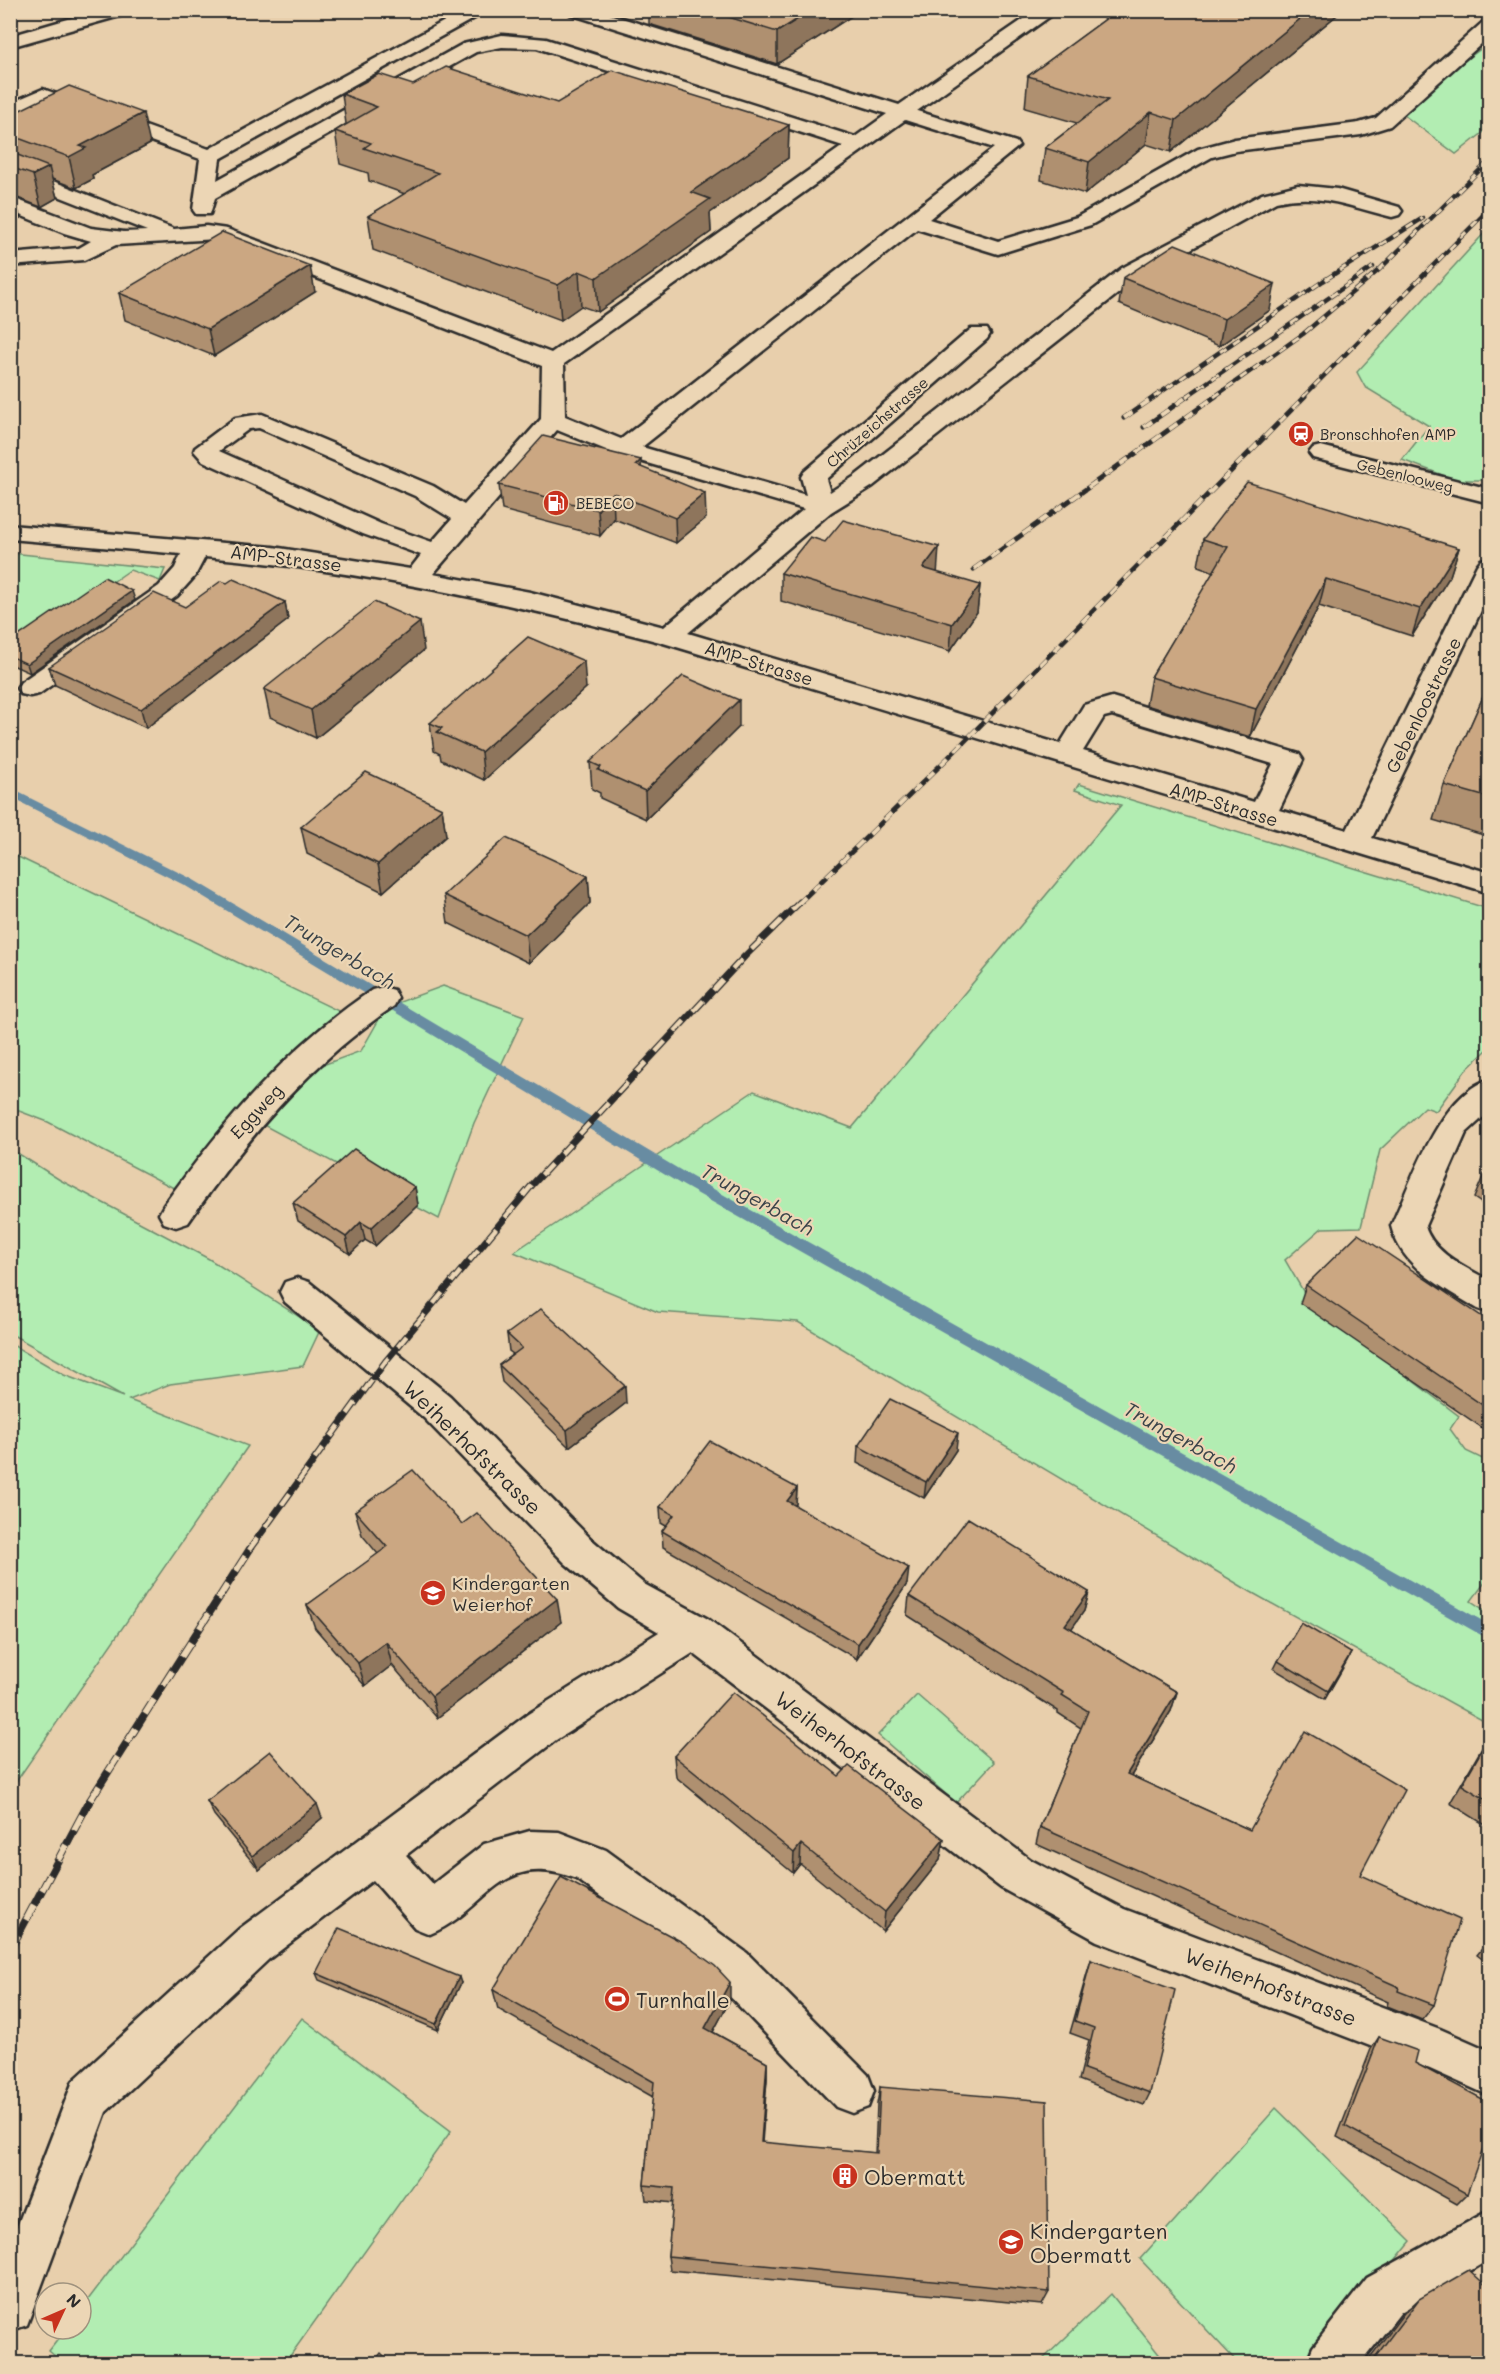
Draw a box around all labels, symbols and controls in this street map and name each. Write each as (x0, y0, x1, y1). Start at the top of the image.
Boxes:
street label: Chrüzeichstrasse (822, 372, 932, 472)
station icon: Bronschhofen AMP (1286, 419, 1316, 449)
place label: Bronschhofen AMP (1320, 424, 1456, 444)
street label: Gebenlooweg (1355, 453, 1456, 497)
fuel station icon: BEBECO (541, 488, 571, 518)
place label: BEBECO (576, 493, 635, 513)
street label: AMP-Strasse (229, 539, 343, 577)
street label: Gebenloostrasse (1380, 633, 1466, 777)
street label: AMP-Strasse (702, 635, 816, 691)
street label: AMP-Strasse (1167, 776, 1281, 832)
water label: Trungerbach (280, 908, 400, 994)
street label: Eggweg (224, 1078, 288, 1144)
water label: Trungerbach (697, 1157, 819, 1241)
street label: Weiherhofstrasse (398, 1374, 548, 1520)
water label: Trungerbach (1120, 1395, 1242, 1479)
place label: Kindergarten Weierhof (452, 1571, 570, 1616)
school or university icon: Kindergarten Weierhof (418, 1578, 448, 1608)
street label: Weiherhofstrasse (770, 1684, 932, 1816)
street label: Weiherhofstrasse (1181, 1941, 1361, 2031)
sports icon: Turnhalle (602, 1984, 632, 2014)
place label: Turnhalle (636, 1986, 730, 2013)
building icon: Obermatt (830, 2161, 860, 2191)
place label: Obermatt (864, 2163, 966, 2190)
place label: Kindergarten Obermatt (1030, 2217, 1167, 2268)
school or university icon: Kindergarten Obermatt (996, 2227, 1026, 2257)
north arrow (33, 2281, 93, 2341)
text: N (62, 2289, 86, 2312)

